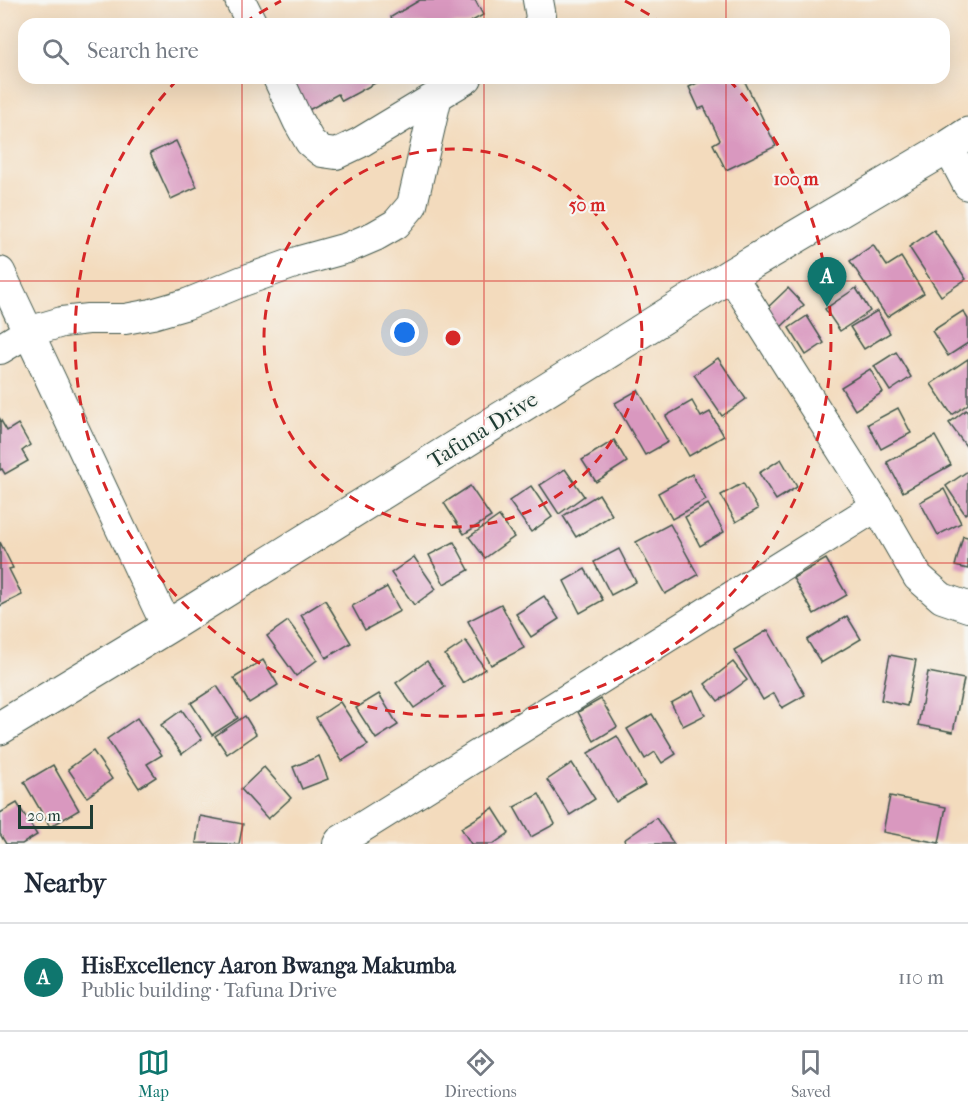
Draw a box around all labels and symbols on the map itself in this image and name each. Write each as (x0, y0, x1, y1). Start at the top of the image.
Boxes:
text: 100 m (773, 169, 820, 190)
text: 50 m (569, 195, 606, 216)
pin: A (808, 258, 846, 307)
your location (390, 318, 419, 347)
centre of rings (443, 328, 463, 348)
street label: Tafuna Drive (423, 386, 543, 474)
scale bar (18, 802, 93, 830)

